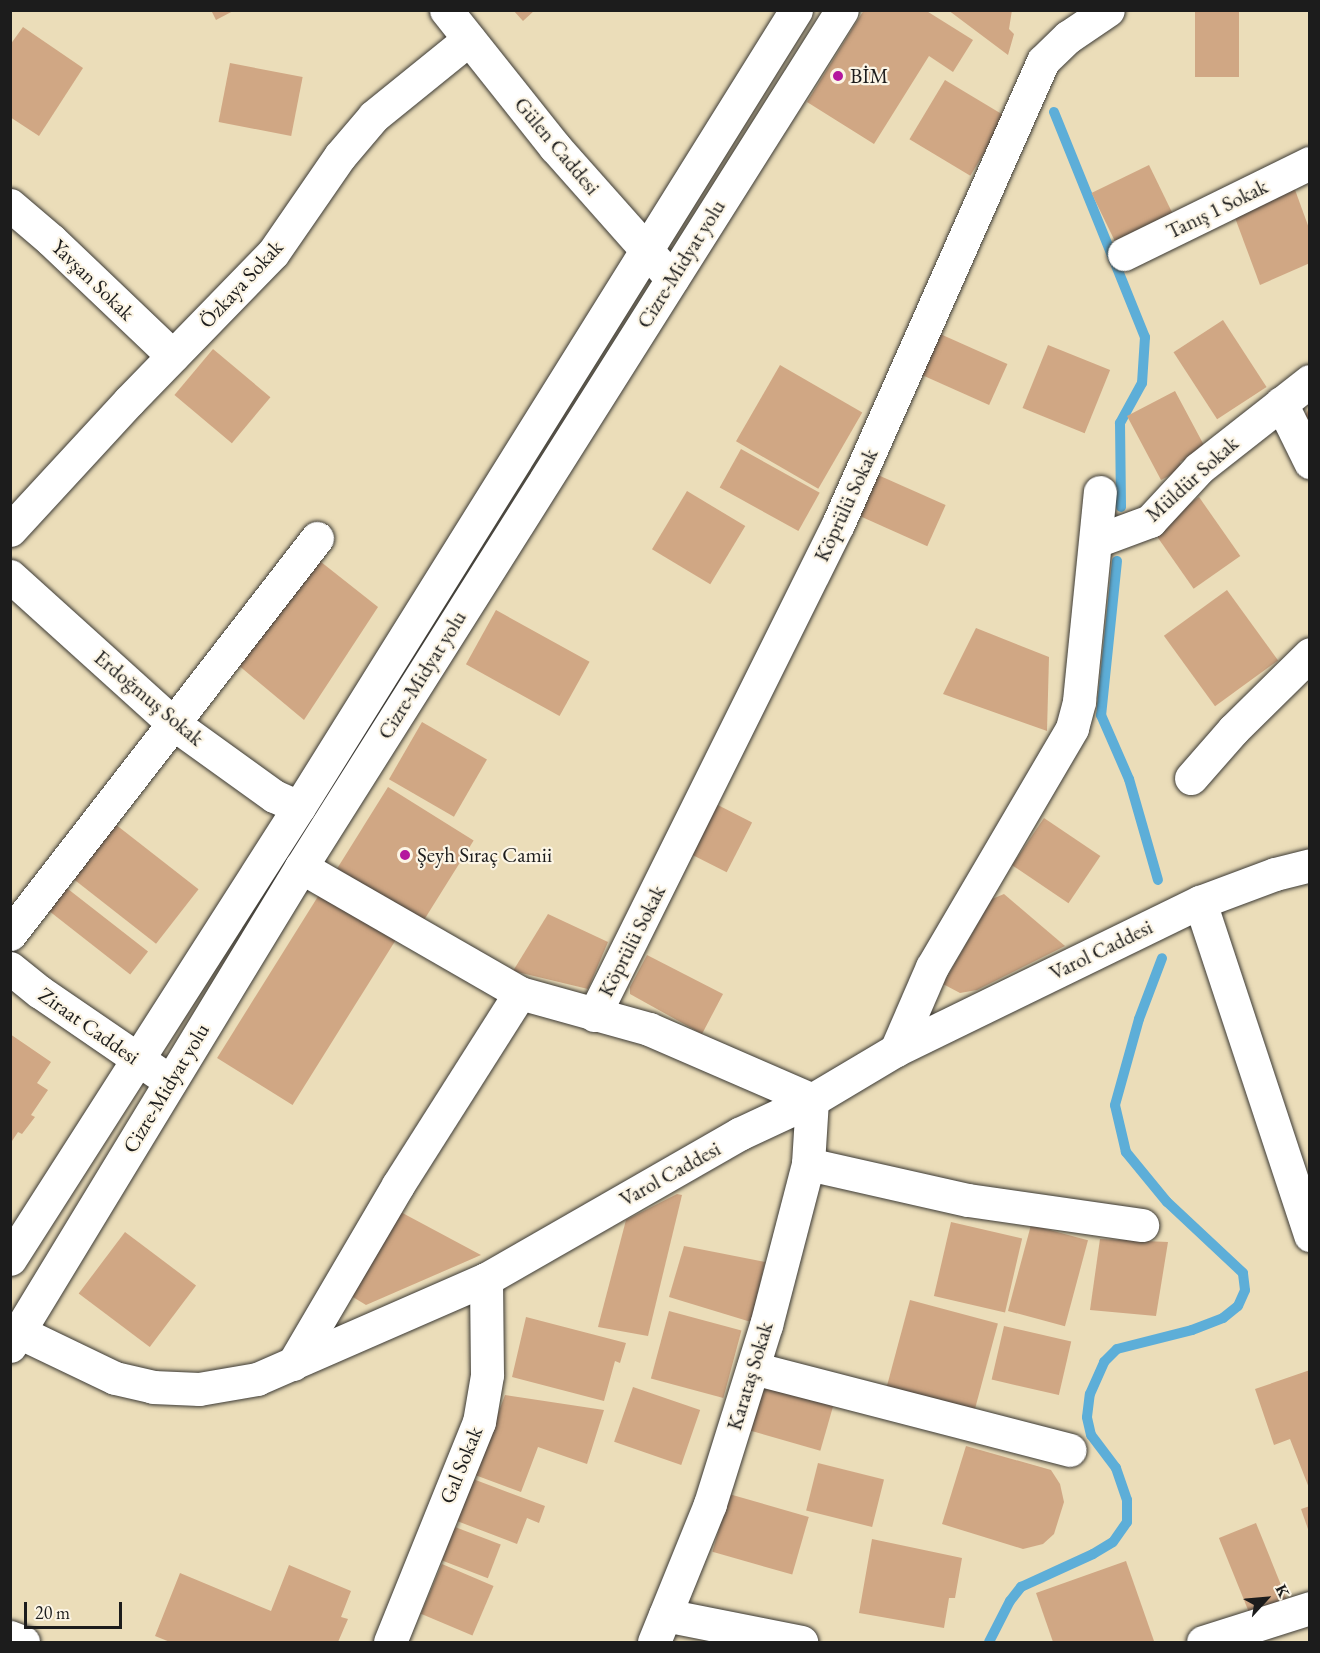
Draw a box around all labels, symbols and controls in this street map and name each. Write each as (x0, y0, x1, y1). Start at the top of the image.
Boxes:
place label: BİM (850, 63, 888, 89)
marker: BİM (831, 69, 845, 83)
street label: Gülen Caddesi (509, 92, 605, 200)
street label: Tanış 1 Sokak (1162, 174, 1272, 244)
street label: Cizre-Midyat yolu (631, 195, 731, 333)
street label: Yavşan Sokak (46, 234, 140, 326)
street label: Özkaya Sokak (194, 235, 288, 333)
street label: Müldür Sokak (1141, 431, 1243, 527)
street label: Köprülü Sokak (809, 444, 883, 566)
street label: Cizre-Midyat yolu (372, 606, 472, 744)
street label: Erdoğmuş Sokak (89, 645, 209, 751)
place label: Şeyh Sıraç Camii (417, 842, 552, 868)
marker: Şeyh Sıraç Camii (398, 848, 412, 862)
street label: Köprülü Sokak (593, 881, 671, 1001)
street label: Varol Caddesi (1045, 914, 1157, 986)
street label: Ziraat Caddesi (34, 982, 144, 1070)
street label: Cizre-Midyat yolu (117, 1019, 215, 1157)
street label: Varol Caddesi (615, 1136, 725, 1212)
street label: Karataş Sokak (722, 1319, 778, 1433)
street label: Gal Sokak (434, 1423, 488, 1507)
north arrow (1236, 1569, 1296, 1629)
text: K (1271, 1581, 1295, 1601)
scale bar (27, 1590, 124, 1628)
text: 20 m (35, 1601, 70, 1624)

